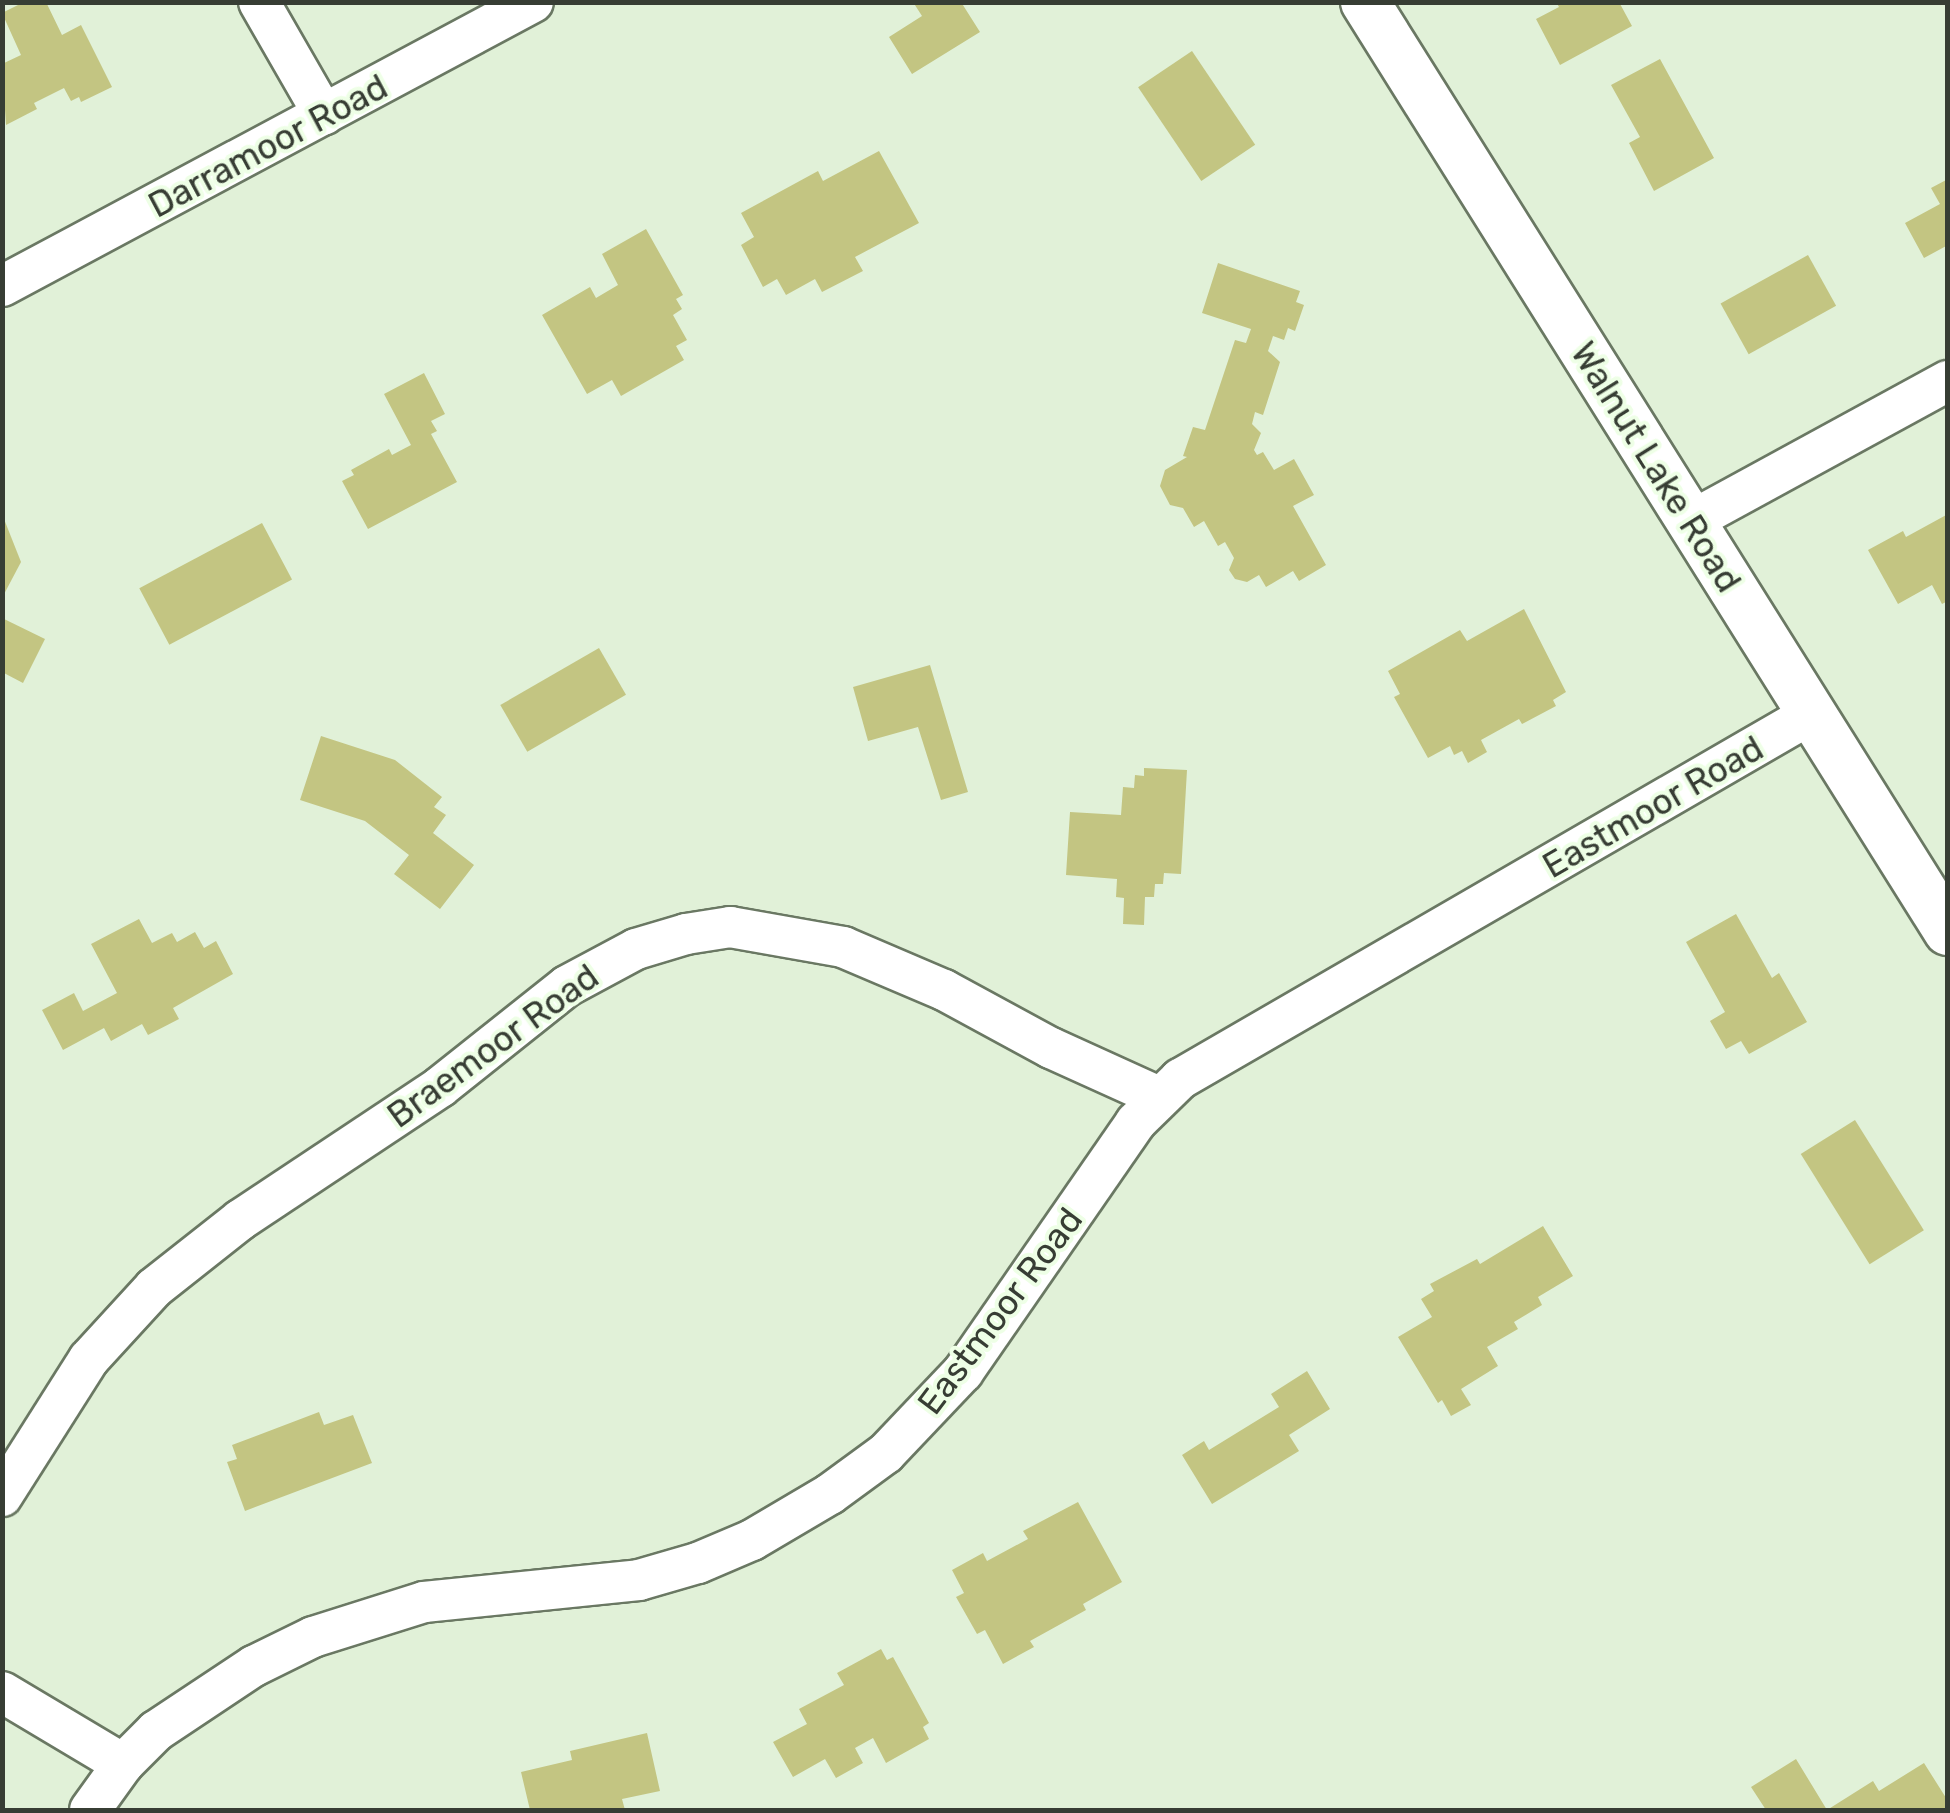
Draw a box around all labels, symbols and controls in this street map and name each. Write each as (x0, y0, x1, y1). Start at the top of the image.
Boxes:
street label: Darramoor Road (141, 65, 395, 227)
street label: Walnut Lake Road (1562, 334, 1750, 600)
street label: Eastmoor Road (1535, 727, 1771, 887)
street label: Braemoor Road (379, 955, 607, 1137)
street label: Eastmoor Road (909, 1199, 1091, 1423)

